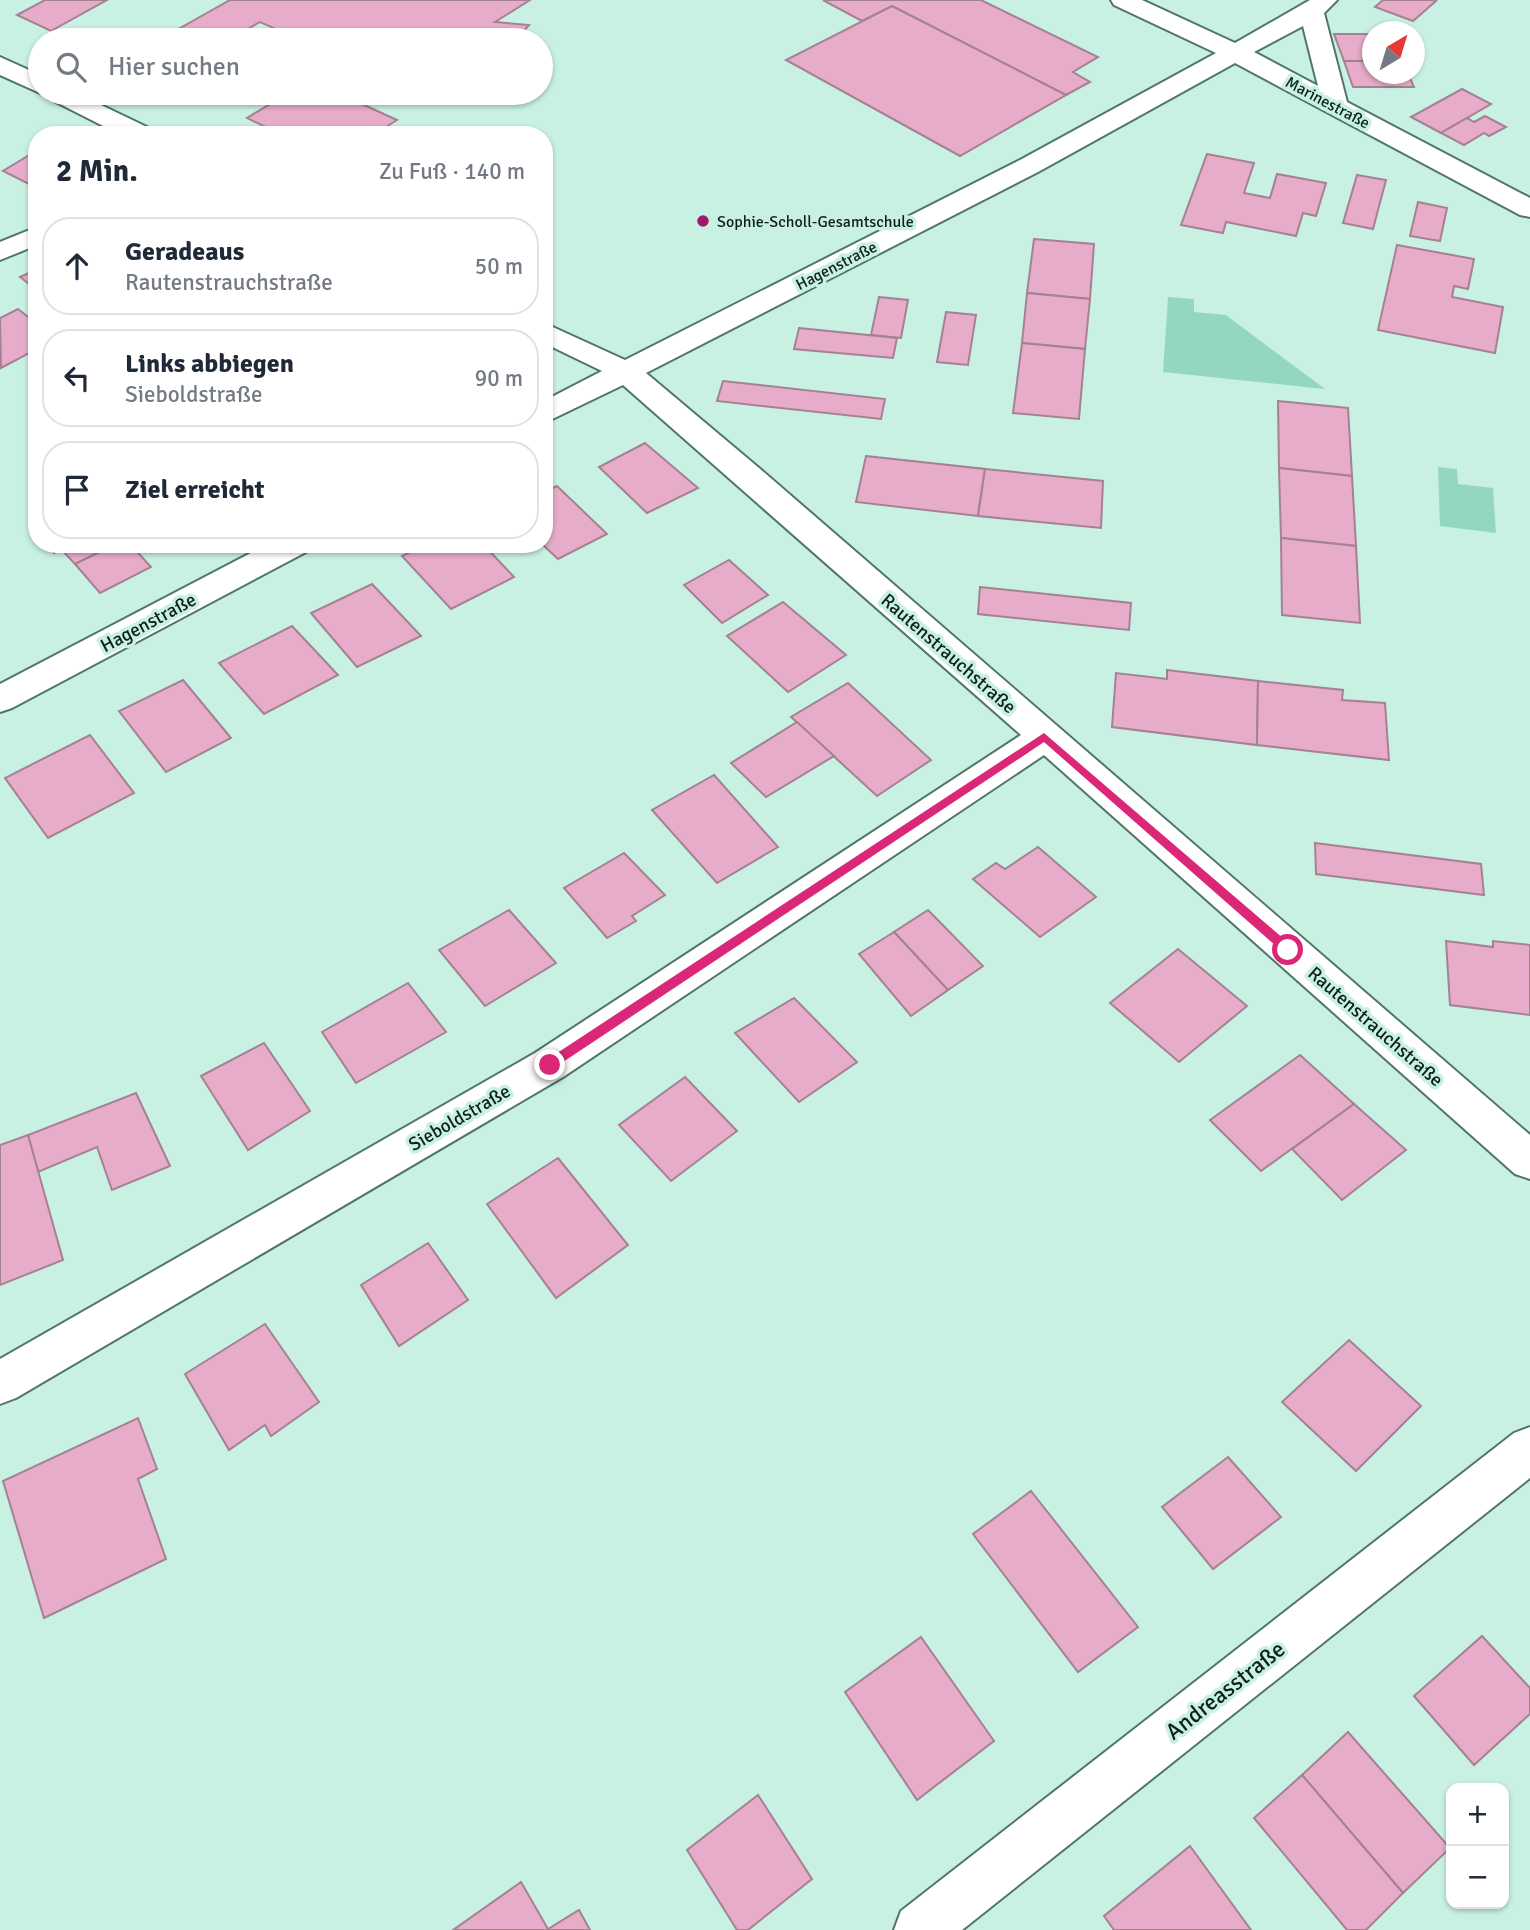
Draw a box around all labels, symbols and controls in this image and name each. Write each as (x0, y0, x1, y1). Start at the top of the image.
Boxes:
north arrow (1362, 21, 1425, 84)
search box (28, 28, 553, 105)
icon: search (52, 48, 90, 86)
text: Hier suchen (108, 51, 240, 83)
street label: Marinestraße (1282, 72, 1373, 133)
text: 2 Min. (56, 153, 138, 190)
text: Zu Fuß · 140 m (379, 157, 525, 186)
place label: Sophie-Scholl-Gesamtschule (717, 212, 914, 232)
marker: Sophie-Scholl-Gesamtschule (695, 213, 711, 229)
text: Geradeaus (125, 236, 244, 268)
street label: Hagenstraße (792, 237, 880, 295)
icon: ahead (58, 247, 96, 285)
text: 50 m (475, 252, 523, 281)
text: Rautenstrauchstraße (125, 268, 333, 297)
text: Links abbiegen (125, 348, 294, 380)
icon: left (58, 359, 96, 397)
text: 90 m (475, 364, 523, 393)
text: Sieboldstraße (125, 380, 262, 409)
icon: arrive (58, 471, 96, 509)
text: Ziel erreicht (125, 474, 265, 506)
street label: Hagenstraße (96, 588, 201, 658)
street label: Rautenstrauchstraße (876, 588, 1021, 719)
route start (1272, 934, 1303, 965)
street label: Rautenstrauchstraße (1303, 961, 1448, 1092)
route end (534, 1049, 565, 1080)
street label: Sieboldstraße (404, 1079, 515, 1157)
street label: Andreasstraße (1160, 1635, 1291, 1746)
map controls (1446, 1783, 1509, 1909)
button: + (1446, 1783, 1509, 1846)
button: − (1446, 1846, 1509, 1909)

